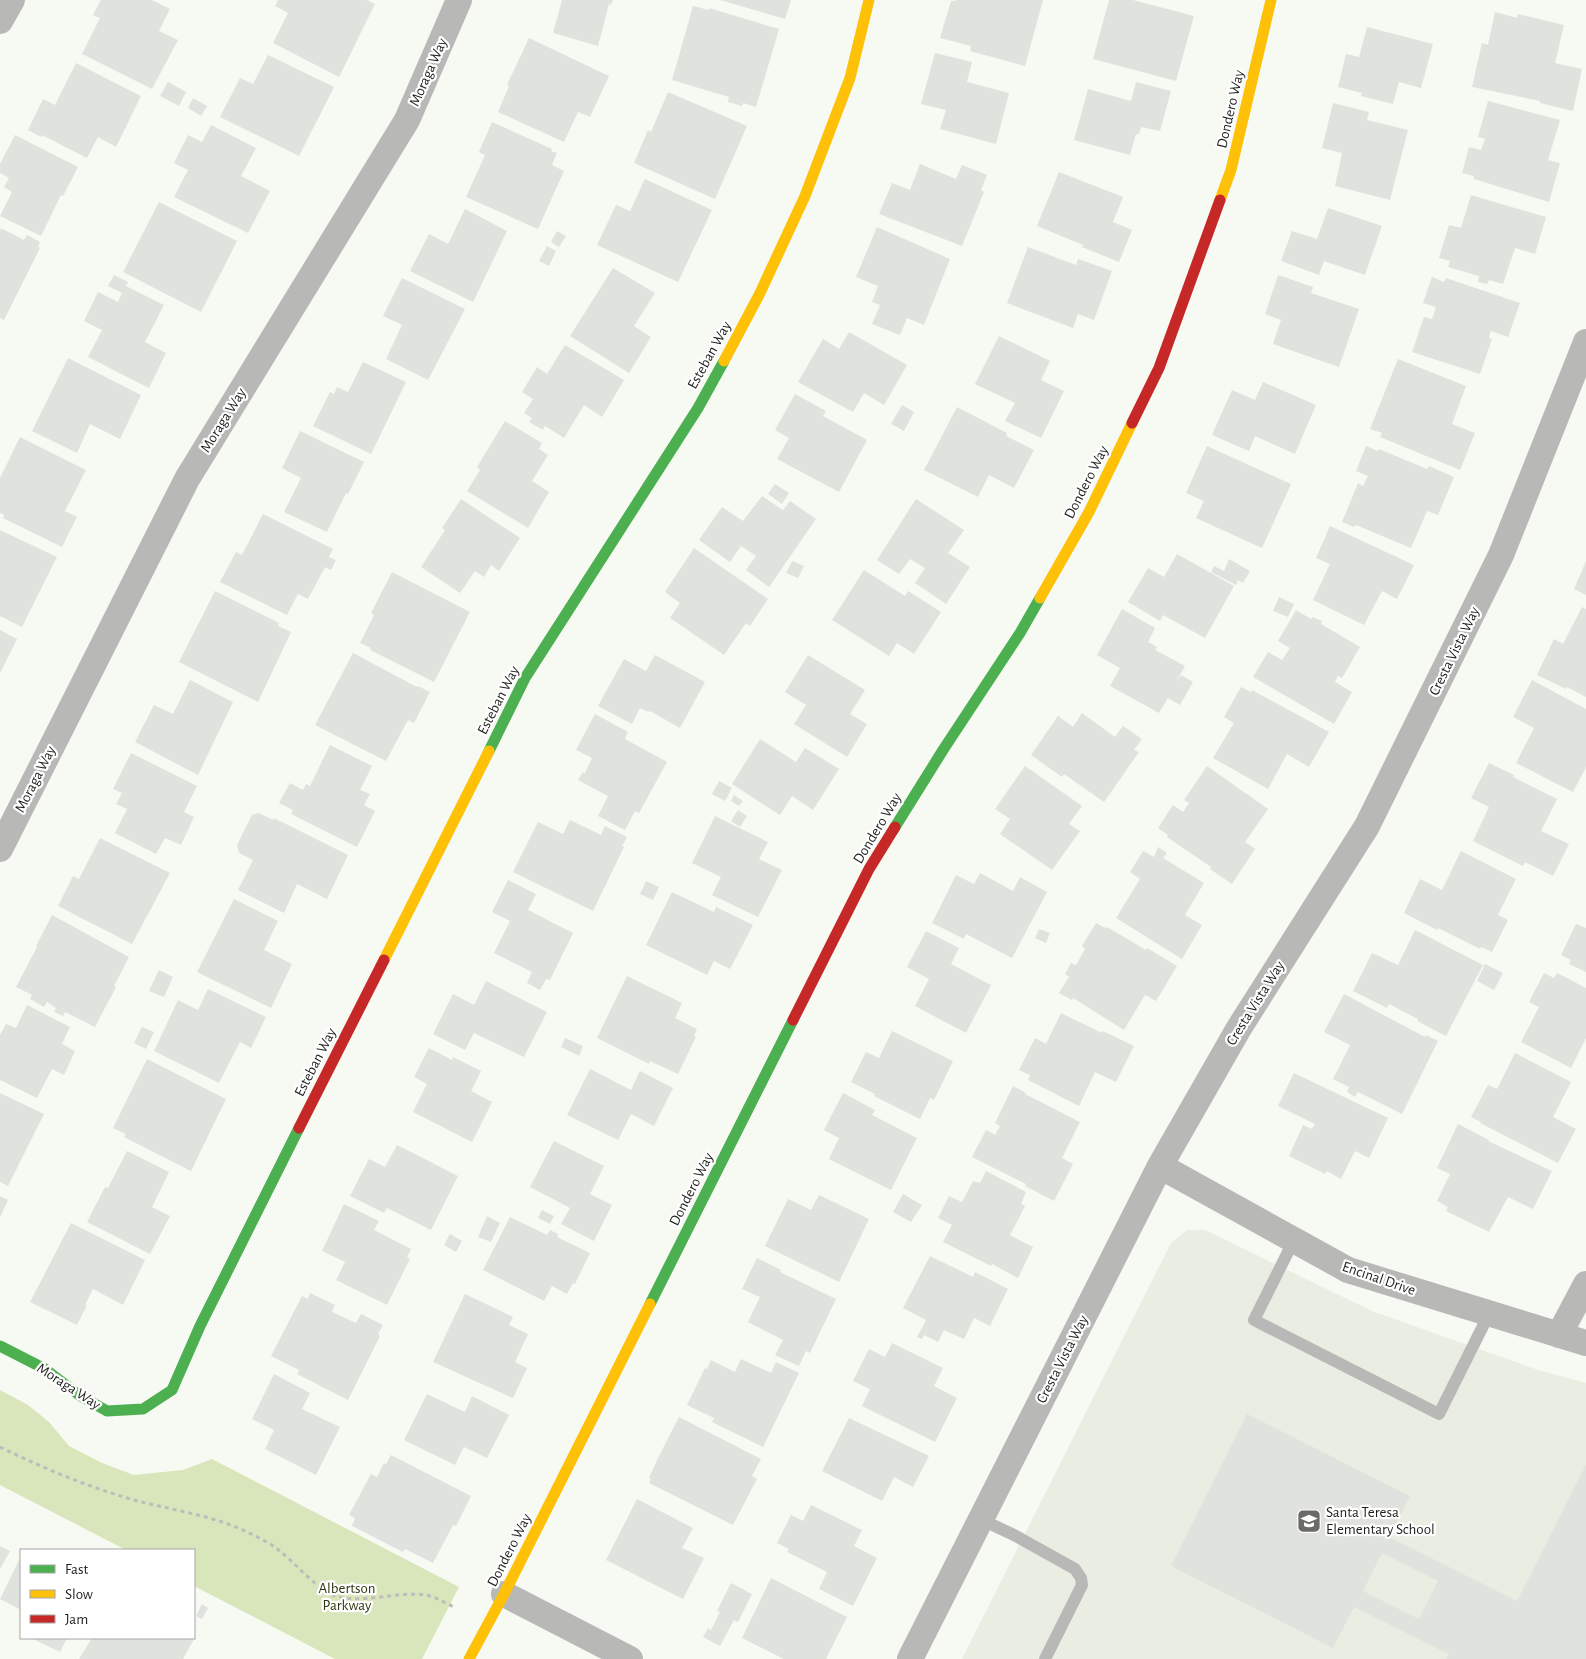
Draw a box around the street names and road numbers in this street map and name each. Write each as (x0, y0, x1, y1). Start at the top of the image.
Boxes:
street label: Moraga Way (407, 35, 450, 108)
street label: Dondero Way (1214, 68, 1247, 150)
street label: Esteban Way (685, 318, 734, 392)
street label: Moraga Way (198, 385, 249, 455)
street label: Dondero Way (1062, 443, 1111, 521)
street label: Cresta Vista Way (1427, 604, 1483, 698)
street label: Esteban Way (475, 663, 522, 737)
street label: Moraga Way (12, 743, 59, 815)
street label: Dondero Way (850, 790, 905, 866)
street label: Cresta Vista Way (1223, 958, 1288, 1048)
street label: Esteban Way (292, 1025, 339, 1099)
street label: Dondero Way (667, 1150, 716, 1228)
street label: Encinal Drive (1340, 1259, 1417, 1298)
street label: Cresta Vista Way (1034, 1312, 1091, 1406)
street label: Moraga Way (34, 1360, 104, 1413)
street label: Dondero Way (485, 1511, 534, 1589)

